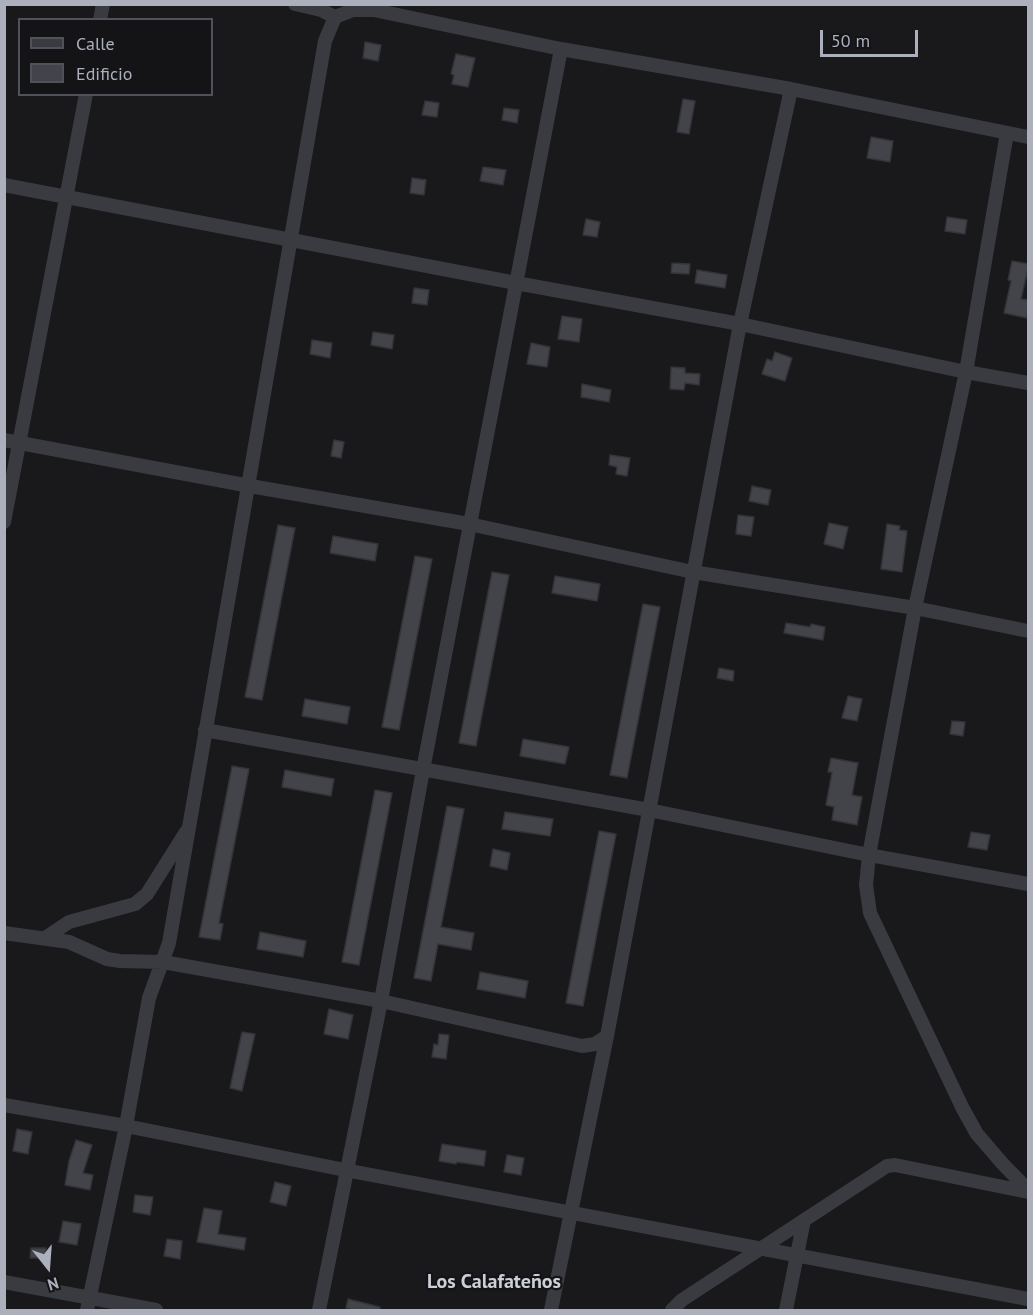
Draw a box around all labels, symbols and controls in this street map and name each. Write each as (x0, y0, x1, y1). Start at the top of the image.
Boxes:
legend (18, 18, 213, 96)
scale bar (823, 18, 920, 56)
text: 50 m (831, 29, 870, 52)
text: Calle (76, 32, 115, 55)
text: Edificio (76, 62, 132, 85)
north arrow (18, 1237, 78, 1297)
district label: Los Calafateños (427, 1270, 561, 1294)
text: N (45, 1273, 61, 1295)

